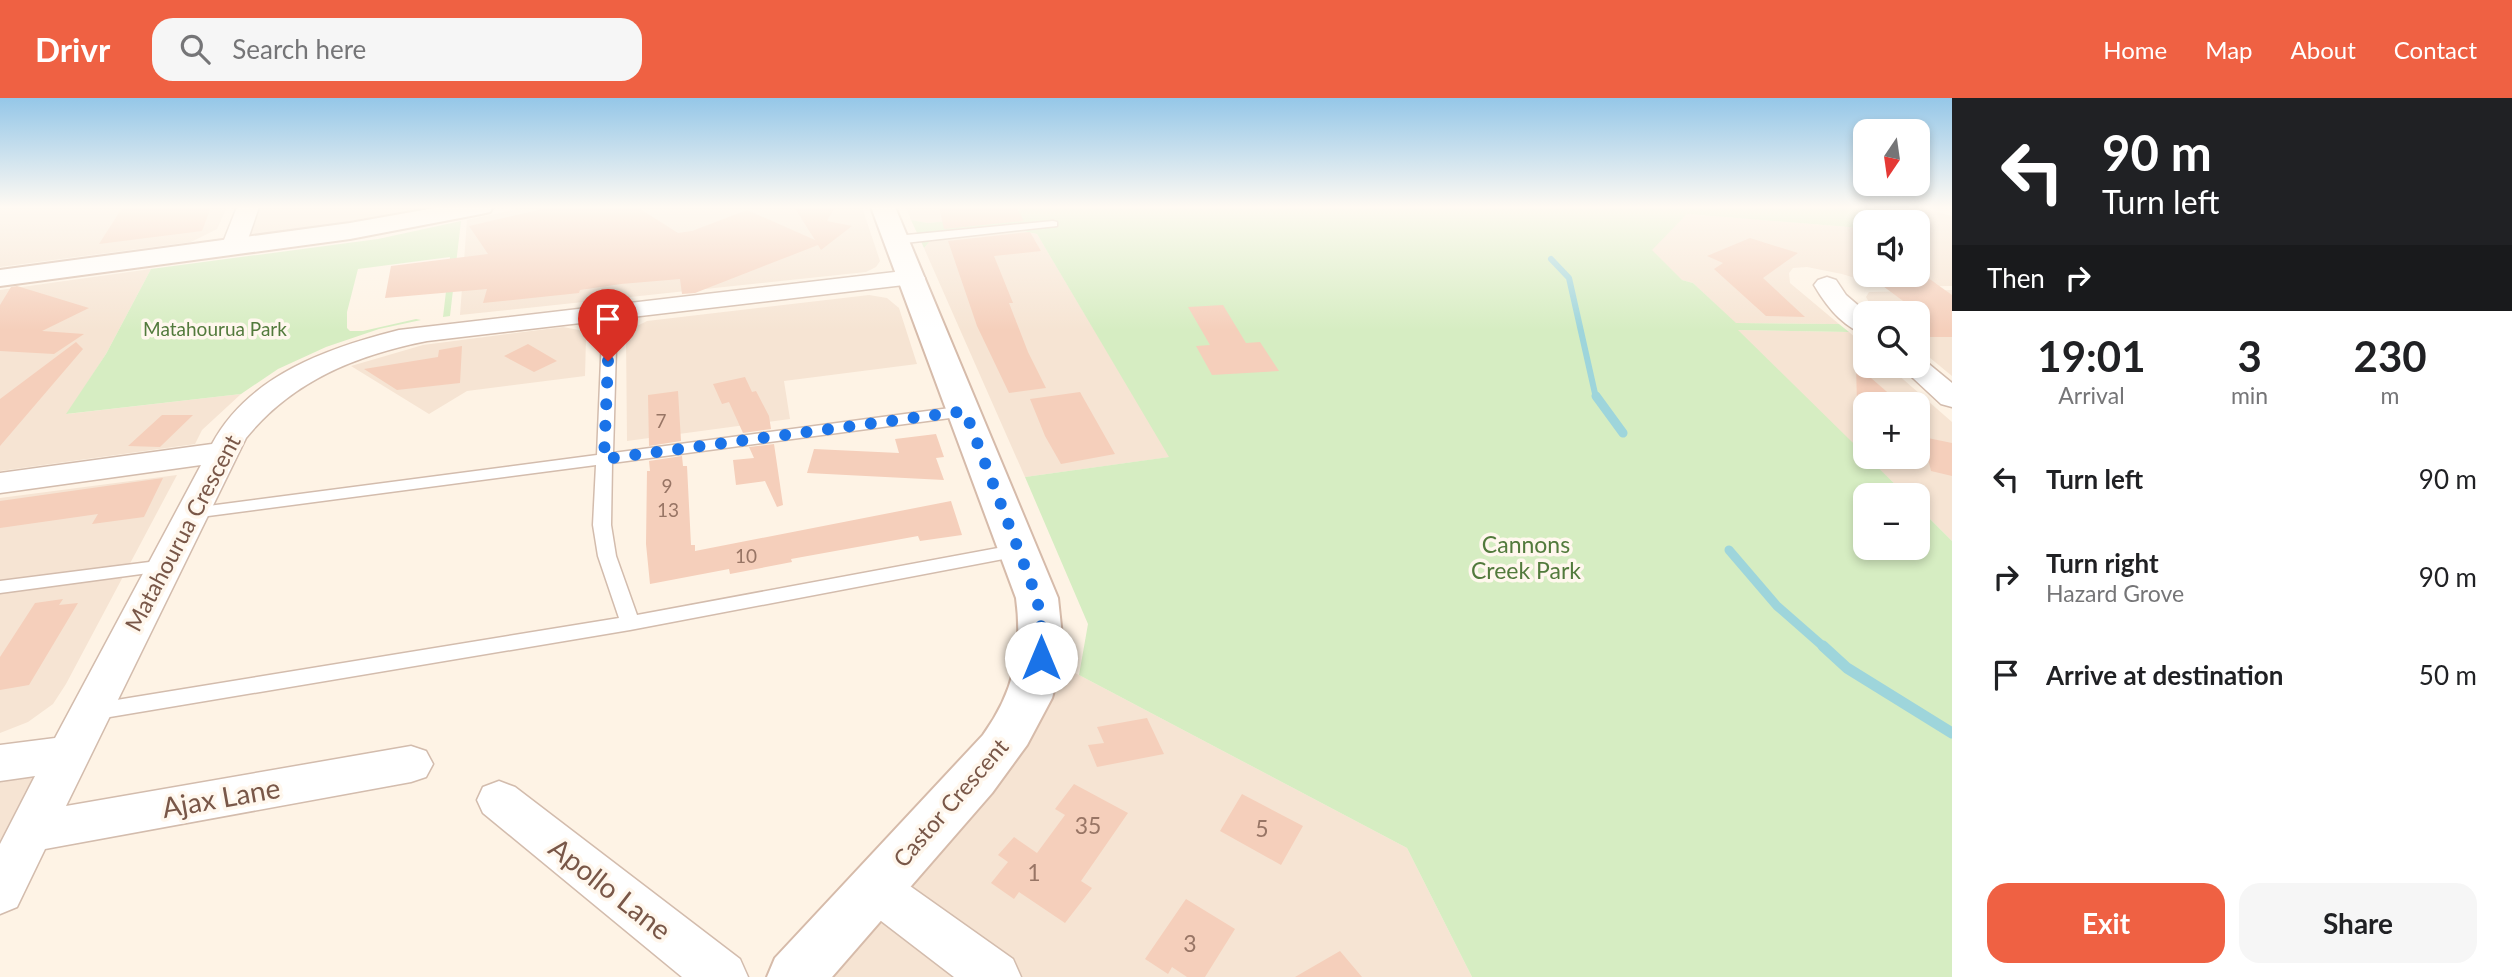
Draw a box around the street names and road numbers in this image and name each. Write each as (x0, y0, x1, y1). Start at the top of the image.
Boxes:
street label: Matahourua Crescent (119, 429, 246, 635)
street label: Castor Crescent (887, 732, 1014, 872)
street label: Ajax Lane (159, 770, 283, 824)
street label: Apollo Lane (543, 830, 678, 946)

